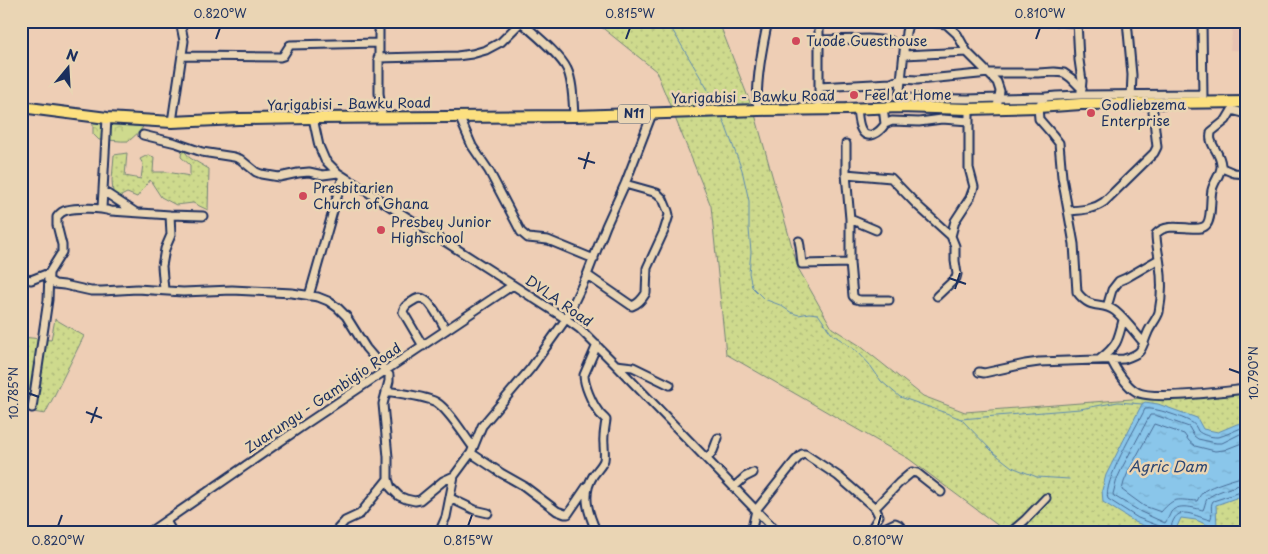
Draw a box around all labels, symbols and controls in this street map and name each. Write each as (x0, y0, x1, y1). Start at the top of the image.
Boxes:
text: 0.820°W (194, 4, 247, 22)
text: 0.815°W (605, 4, 656, 22)
text: 0.810°W (1015, 4, 1066, 22)
place label: Tuode Guesthouse (806, 30, 928, 51)
marker: Tuode Guesthouse (790, 35, 802, 47)
north arrow (42, 42, 92, 92)
text: N (64, 43, 81, 67)
place label: Feel at Home (864, 84, 952, 105)
street label: Yarigabisi - Bawku Road (671, 85, 835, 108)
marker: Feel at Home (848, 89, 860, 101)
street label: Yarigabisi - Bawku Road (267, 92, 431, 115)
place label: Godliebzema Enterprise (1101, 94, 1186, 131)
road number: N11 (618, 105, 650, 124)
marker: Godliebzema Enterprise (1085, 107, 1097, 119)
place label: Presbitarien Church of Ghana (313, 177, 429, 214)
marker: Presbitarien Church of Ghana (297, 190, 309, 202)
place label: Presbey Junior Highschool (391, 211, 492, 248)
marker: Presbey Junior Highschool (375, 224, 387, 236)
street label: DVLA Road (521, 270, 597, 332)
street label: Zuarungu - Gambigio Road (240, 337, 405, 458)
text: 10.790°N (1244, 346, 1262, 400)
text: 10.785°N (4, 367, 22, 419)
water label: Agric Dam (1129, 454, 1208, 477)
text: 0.820°W (32, 531, 85, 549)
text: 0.815°W (443, 531, 494, 549)
text: 0.810°W (853, 531, 904, 549)

